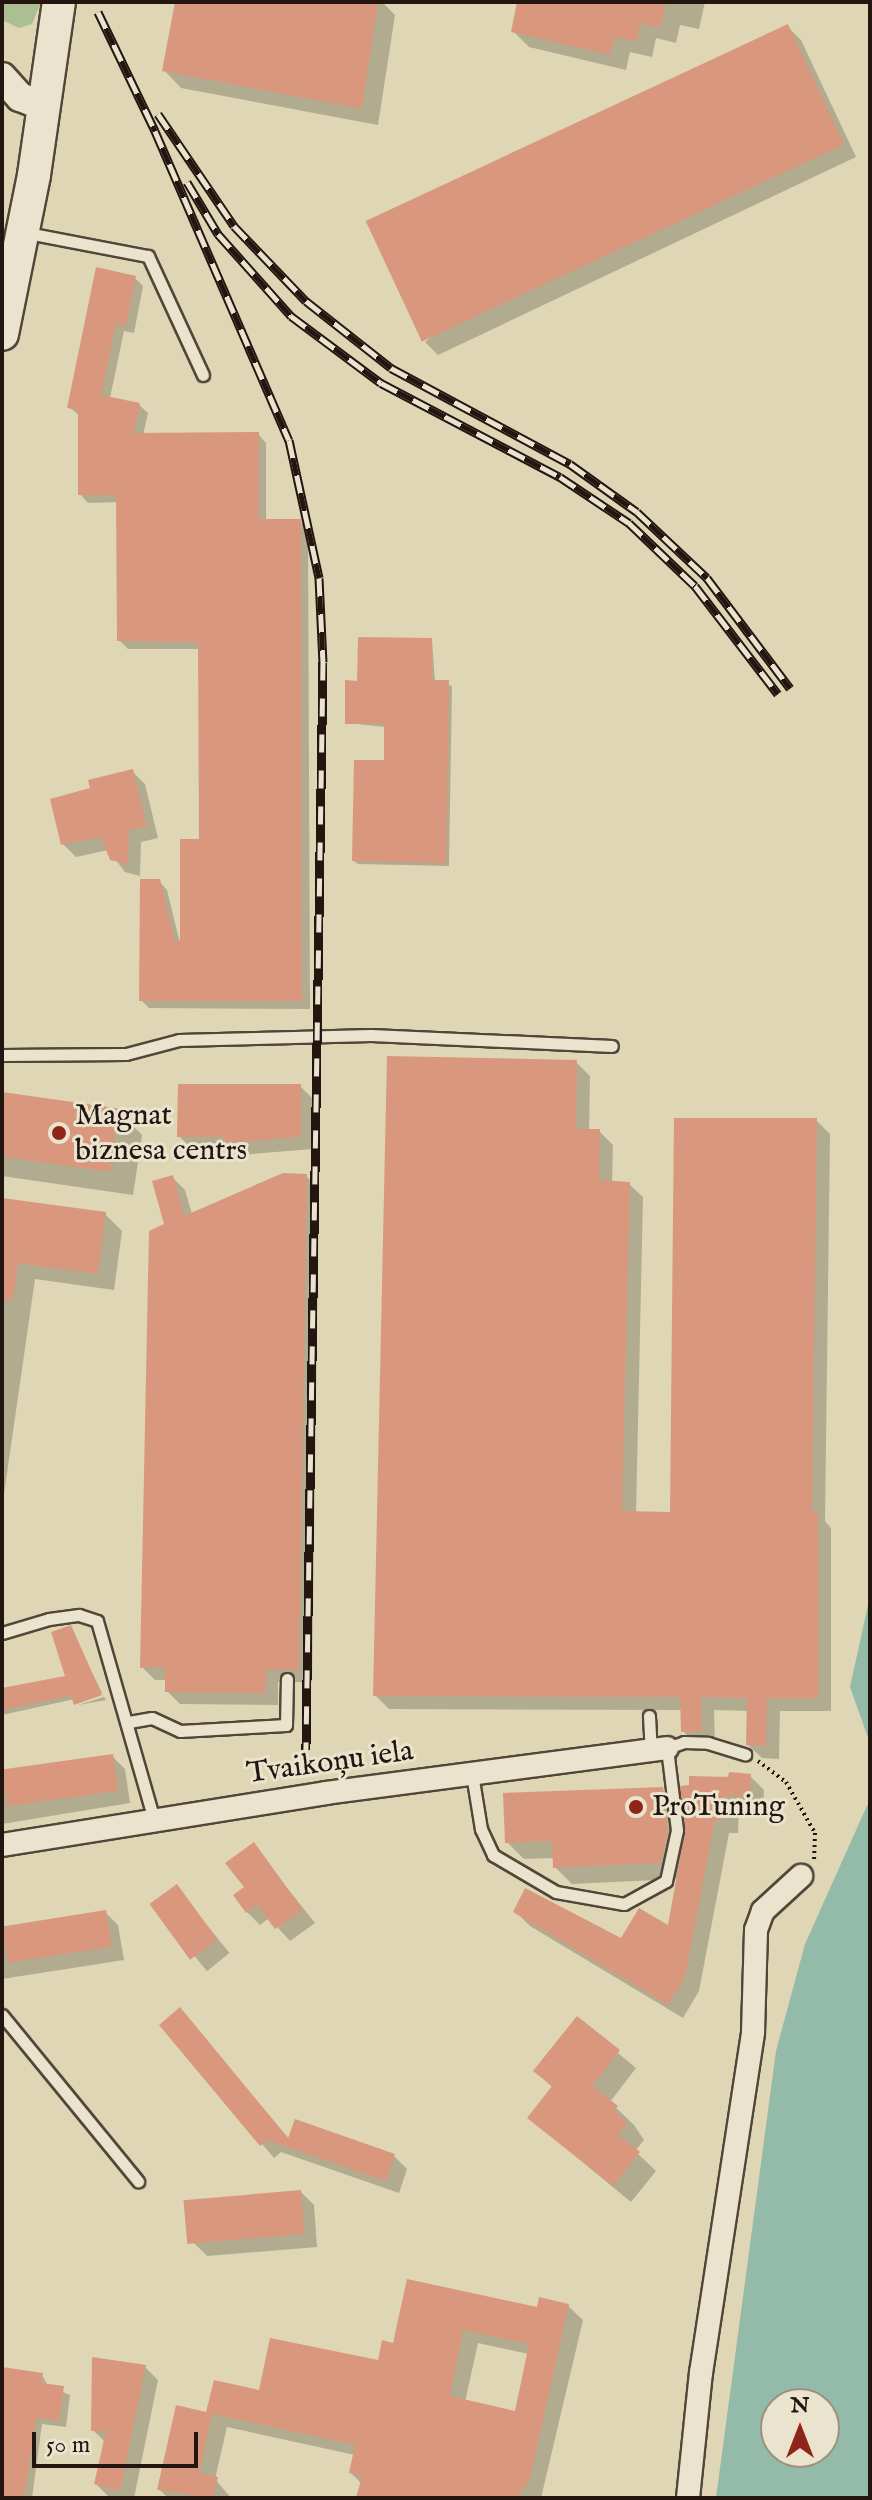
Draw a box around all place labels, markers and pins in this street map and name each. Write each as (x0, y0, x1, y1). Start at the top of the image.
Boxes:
place label: Magnat biznesa centrs (75, 1098, 247, 1168)
marker: Magnat biznesa centrs (50, 1124, 68, 1142)
place label: ProTuning (652, 1789, 785, 1825)
marker: ProTuning (627, 1798, 645, 1816)

